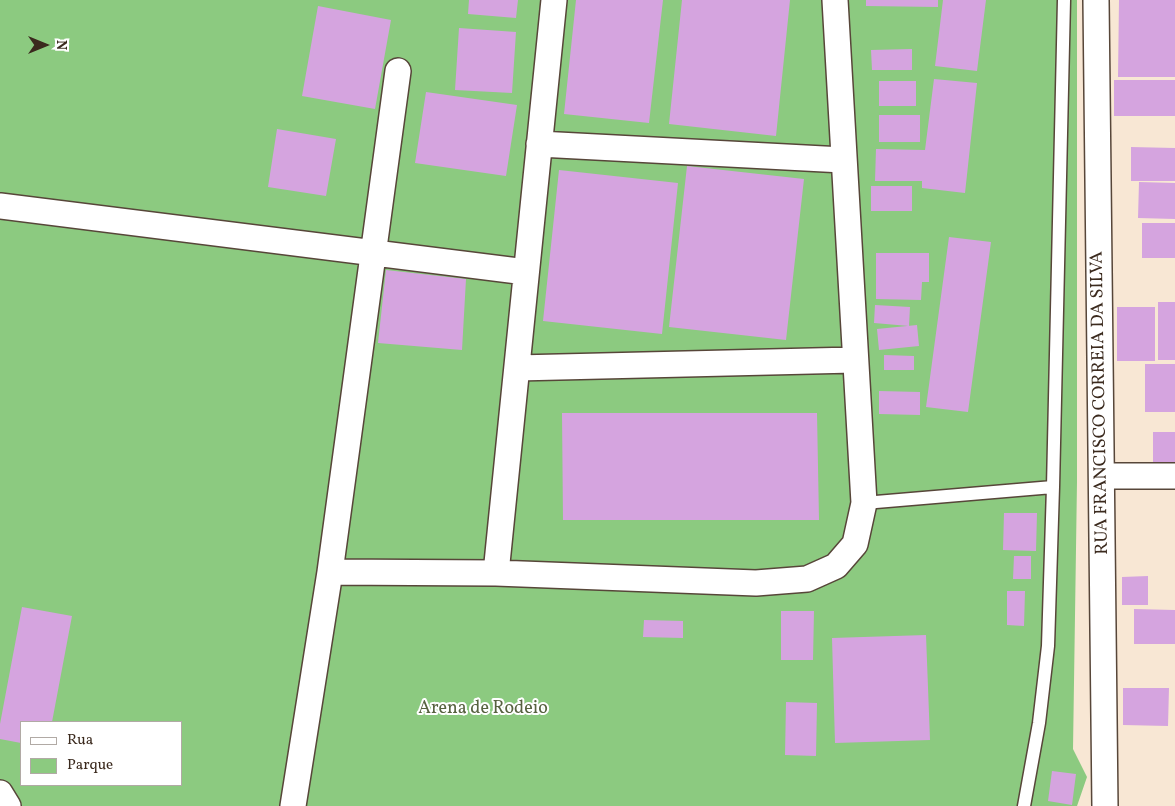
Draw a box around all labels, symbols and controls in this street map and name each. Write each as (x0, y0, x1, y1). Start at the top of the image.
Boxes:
north arrow (20, 20, 70, 70)
text: N (51, 40, 70, 50)
street label: RUA FRANCISCO CORREIA DA SILVA (1088, 251, 1114, 555)
park label: Arena de Rodeio (418, 699, 548, 721)
legend (20, 721, 182, 786)
text: Rua (67, 730, 93, 751)
text: Parque (67, 755, 113, 776)

